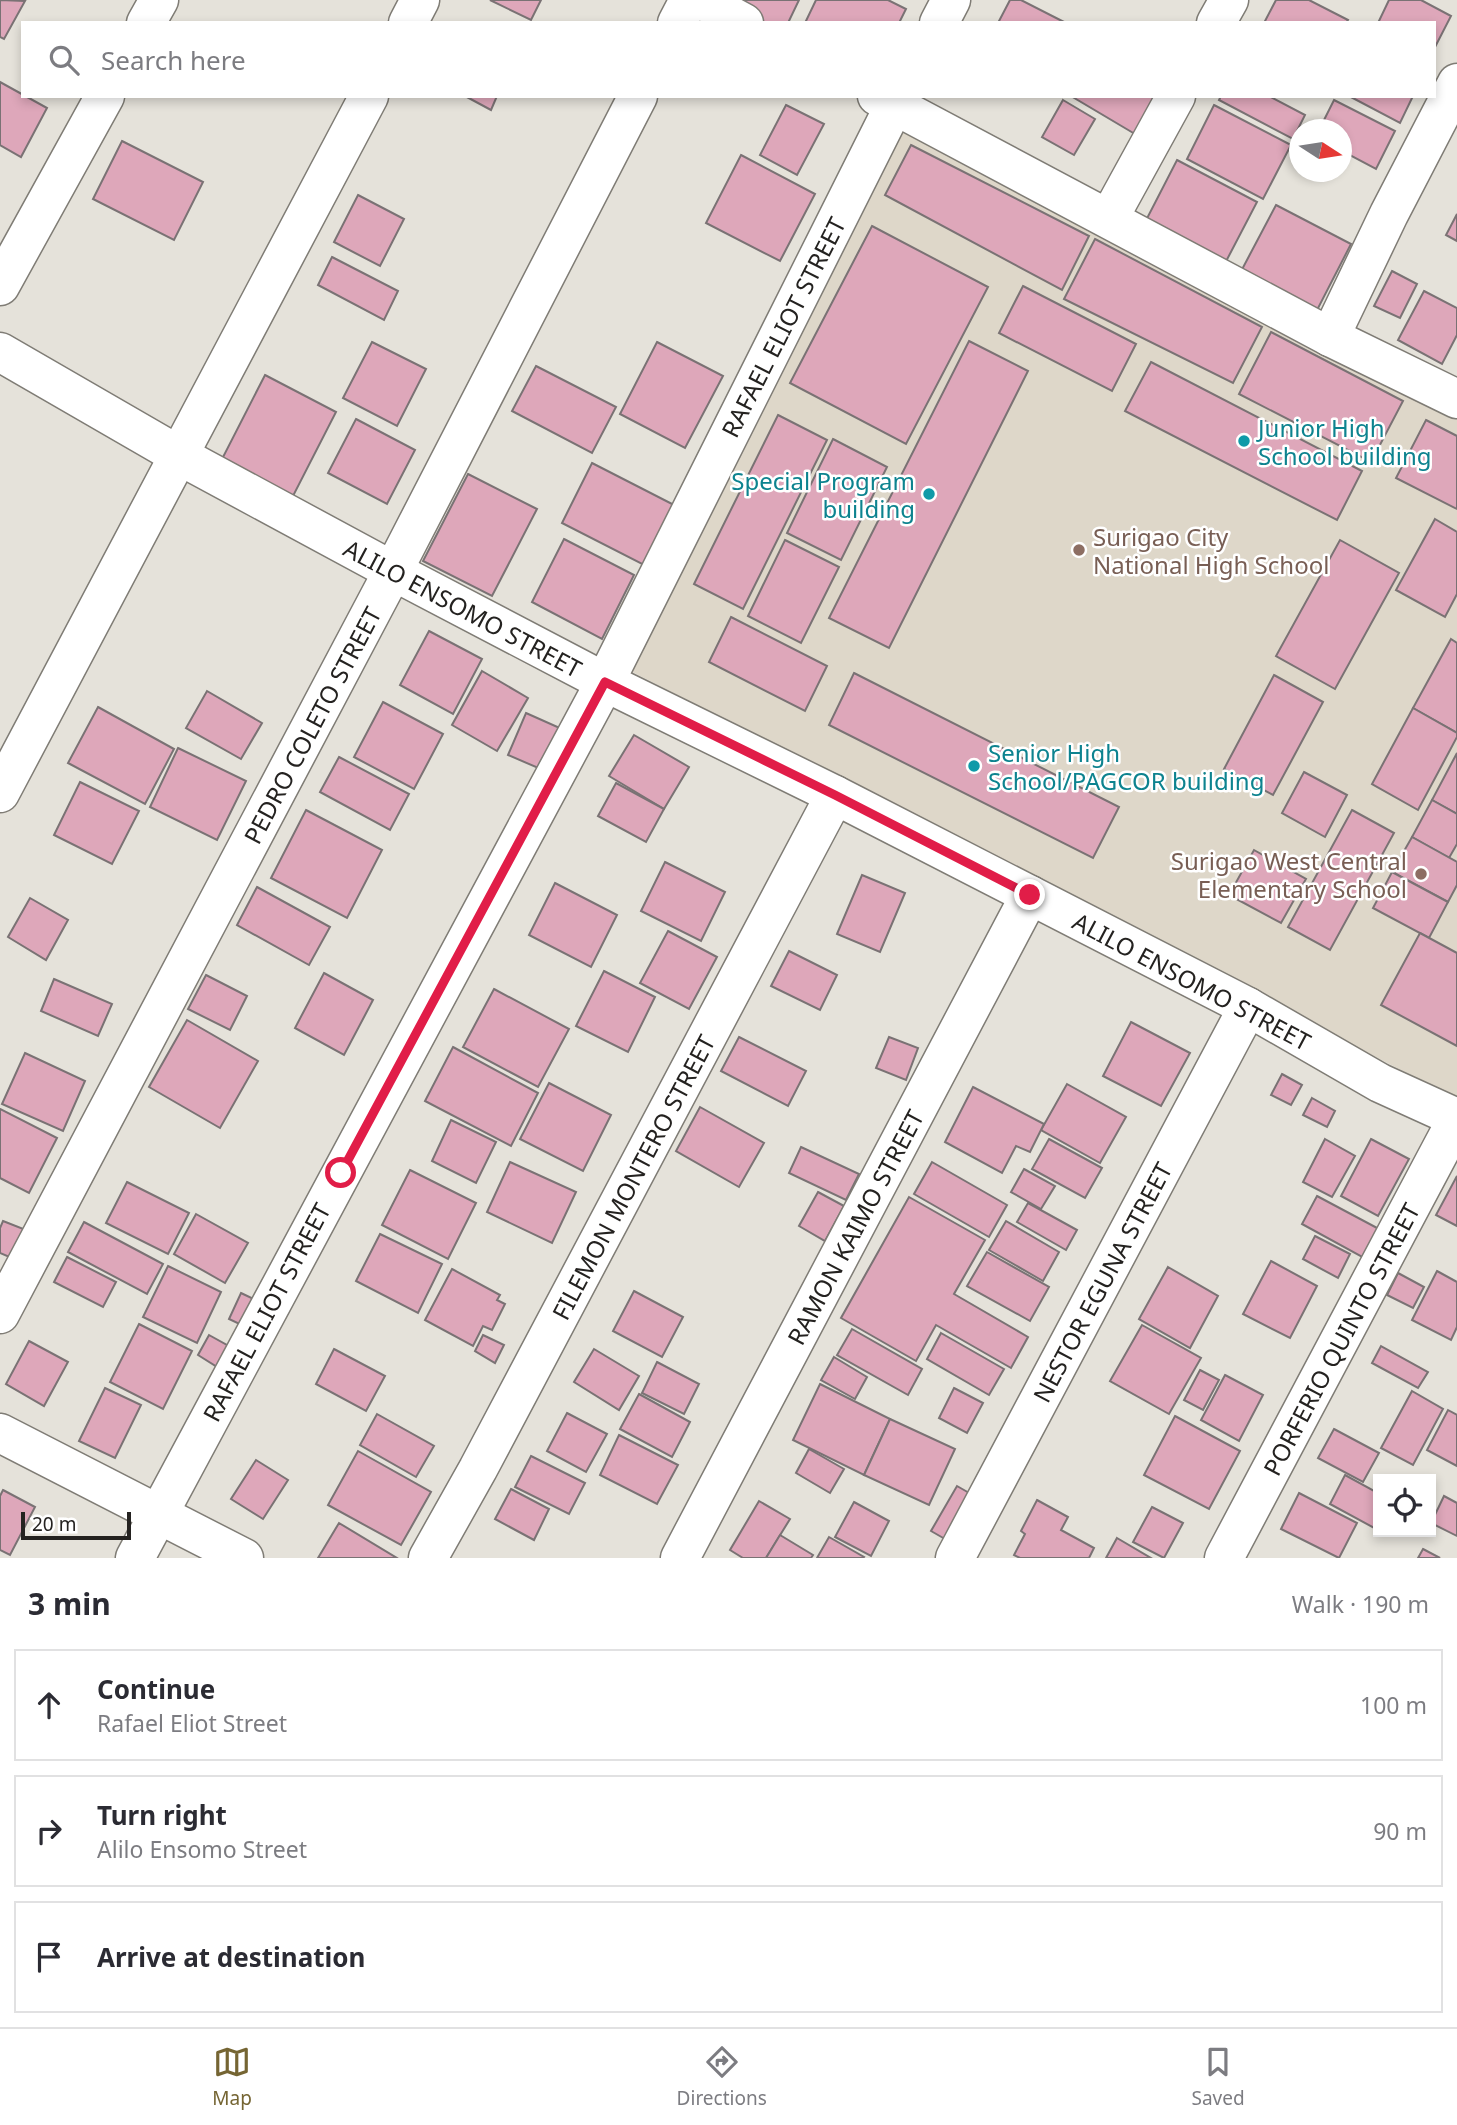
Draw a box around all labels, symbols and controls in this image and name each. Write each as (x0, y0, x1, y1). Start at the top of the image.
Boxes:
search box (21, 21, 1436, 98)
icon: search (45, 41, 83, 79)
text: Search here (101, 42, 246, 78)
north arrow (1289, 119, 1352, 182)
street label: RAFAEL ELIOT STREET (713, 211, 853, 443)
place label: Junior High School building (1256, 411, 1432, 472)
marker: Junior High School building (1236, 433, 1252, 449)
place label: Special Program building (731, 464, 915, 525)
marker: Special Program building (921, 486, 937, 502)
place label: Surigao City National High School (1093, 520, 1329, 581)
street label: ALILO ENSOMO STREET (338, 531, 588, 685)
marker: Surigao City National High School (1071, 542, 1087, 558)
street label: PEDRO COLETO STREET (235, 600, 389, 849)
place label: Senior High School/PAGCOR building (988, 736, 1264, 797)
marker: Senior High School/PAGCOR building (966, 758, 982, 774)
place label: Surigao West Central Elementary School (1171, 844, 1407, 905)
marker: Surigao West Central Elementary School (1413, 866, 1429, 882)
route end (1014, 879, 1045, 910)
street label: ALILO ENSOMO STREET (1067, 904, 1317, 1058)
street label: FILEMON MONTERO STREET (544, 1028, 723, 1325)
street label: RAMON KAIMO STREET (779, 1103, 931, 1350)
street label: NESTOR EGUNA STREET (1025, 1156, 1180, 1408)
route start (325, 1157, 356, 1188)
street label: RAFAEL ELIOT STREET (194, 1196, 338, 1427)
street label: PORFERIO QUINTO STREET (1255, 1196, 1427, 1481)
map controls (1373, 1474, 1436, 1537)
button: locate (1373, 1474, 1436, 1537)
scale bar (21, 1509, 131, 1541)
text: 20 m (32, 1511, 76, 1537)
text: 3 min (28, 1583, 111, 1624)
text: Walk · 190 m (1292, 1588, 1429, 1620)
text: Continue (97, 1671, 215, 1707)
icon: ahead (30, 1686, 68, 1724)
text: 100 m (1360, 1689, 1427, 1721)
text: Rafael Eliot Street (97, 1707, 287, 1739)
text: Turn right (97, 1797, 227, 1833)
icon: right (30, 1812, 68, 1850)
text: 90 m (1373, 1815, 1427, 1847)
text: Alilo Ensomo Street (97, 1833, 307, 1865)
icon: arrive (30, 1938, 68, 1976)
text: Arrive at destination (97, 1939, 366, 1975)
tab: Map (212, 2043, 252, 2111)
tab: Directions (677, 2043, 767, 2111)
tab: Saved (1191, 2043, 1245, 2111)

